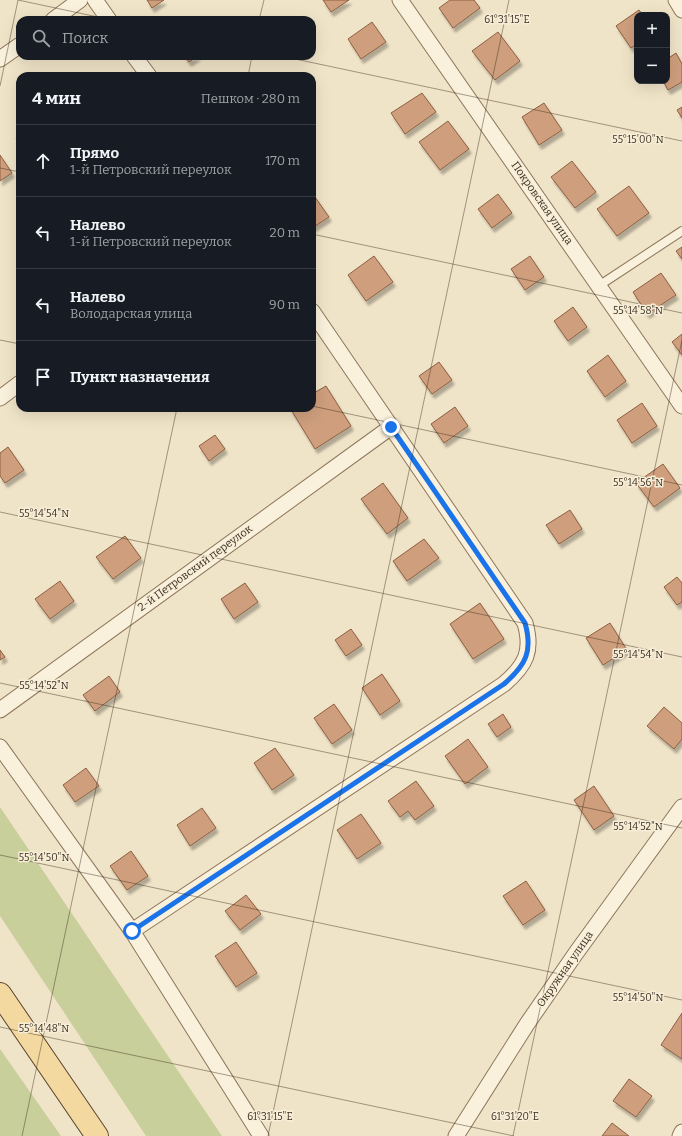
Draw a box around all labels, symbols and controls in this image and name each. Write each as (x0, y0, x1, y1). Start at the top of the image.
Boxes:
map controls (634, 12, 670, 84)
button: + (634, 12, 670, 48)
text: 61°31'15"E (484, 14, 530, 26)
search box (16, 16, 316, 60)
icon: search (30, 27, 52, 49)
text: Поиск (62, 29, 108, 47)
button: − (634, 48, 670, 84)
text: 4 мин (32, 88, 81, 109)
text: Пешком · 280 m (201, 91, 300, 106)
text: 55°15'00"N (612, 134, 664, 146)
text: Прямо (70, 144, 119, 162)
icon: ahead (32, 150, 54, 172)
text: 170 m (265, 153, 300, 168)
street label: Покровская улица (508, 159, 576, 247)
text: 1-й Петровский переулок (70, 162, 232, 177)
text: Налево (70, 216, 125, 234)
icon: left (32, 222, 54, 244)
text: 20 m (270, 225, 300, 240)
text: 1-й Петровский переулок (70, 234, 232, 249)
text: Налево (70, 288, 125, 306)
icon: left (32, 294, 54, 316)
text: 90 m (269, 297, 300, 312)
text: 55°14'58"N (613, 305, 663, 317)
text: Володарская улица (70, 306, 192, 321)
icon: arrive (32, 366, 54, 388)
text: Пункт назначения (70, 368, 210, 386)
route end (382, 418, 400, 436)
text: 55°14'56"N (613, 477, 663, 489)
text: 55°14'54"N (19, 508, 69, 520)
street label: 2-й Петровский переулок (135, 522, 255, 614)
text: 55°14'54"N (613, 649, 663, 661)
text: 55°14'52"N (19, 680, 69, 692)
text: 55°14'52"N (613, 821, 663, 833)
text: 55°14'50"N (19, 852, 69, 864)
route start (123, 922, 141, 940)
street label: Окружная улица (534, 929, 596, 1009)
text: 55°14'50"N (613, 992, 663, 1004)
text: 55°14'48"N (19, 1023, 69, 1035)
text: 61°31'15"E (247, 1111, 293, 1123)
text: 61°31'20"E (491, 1111, 539, 1123)

